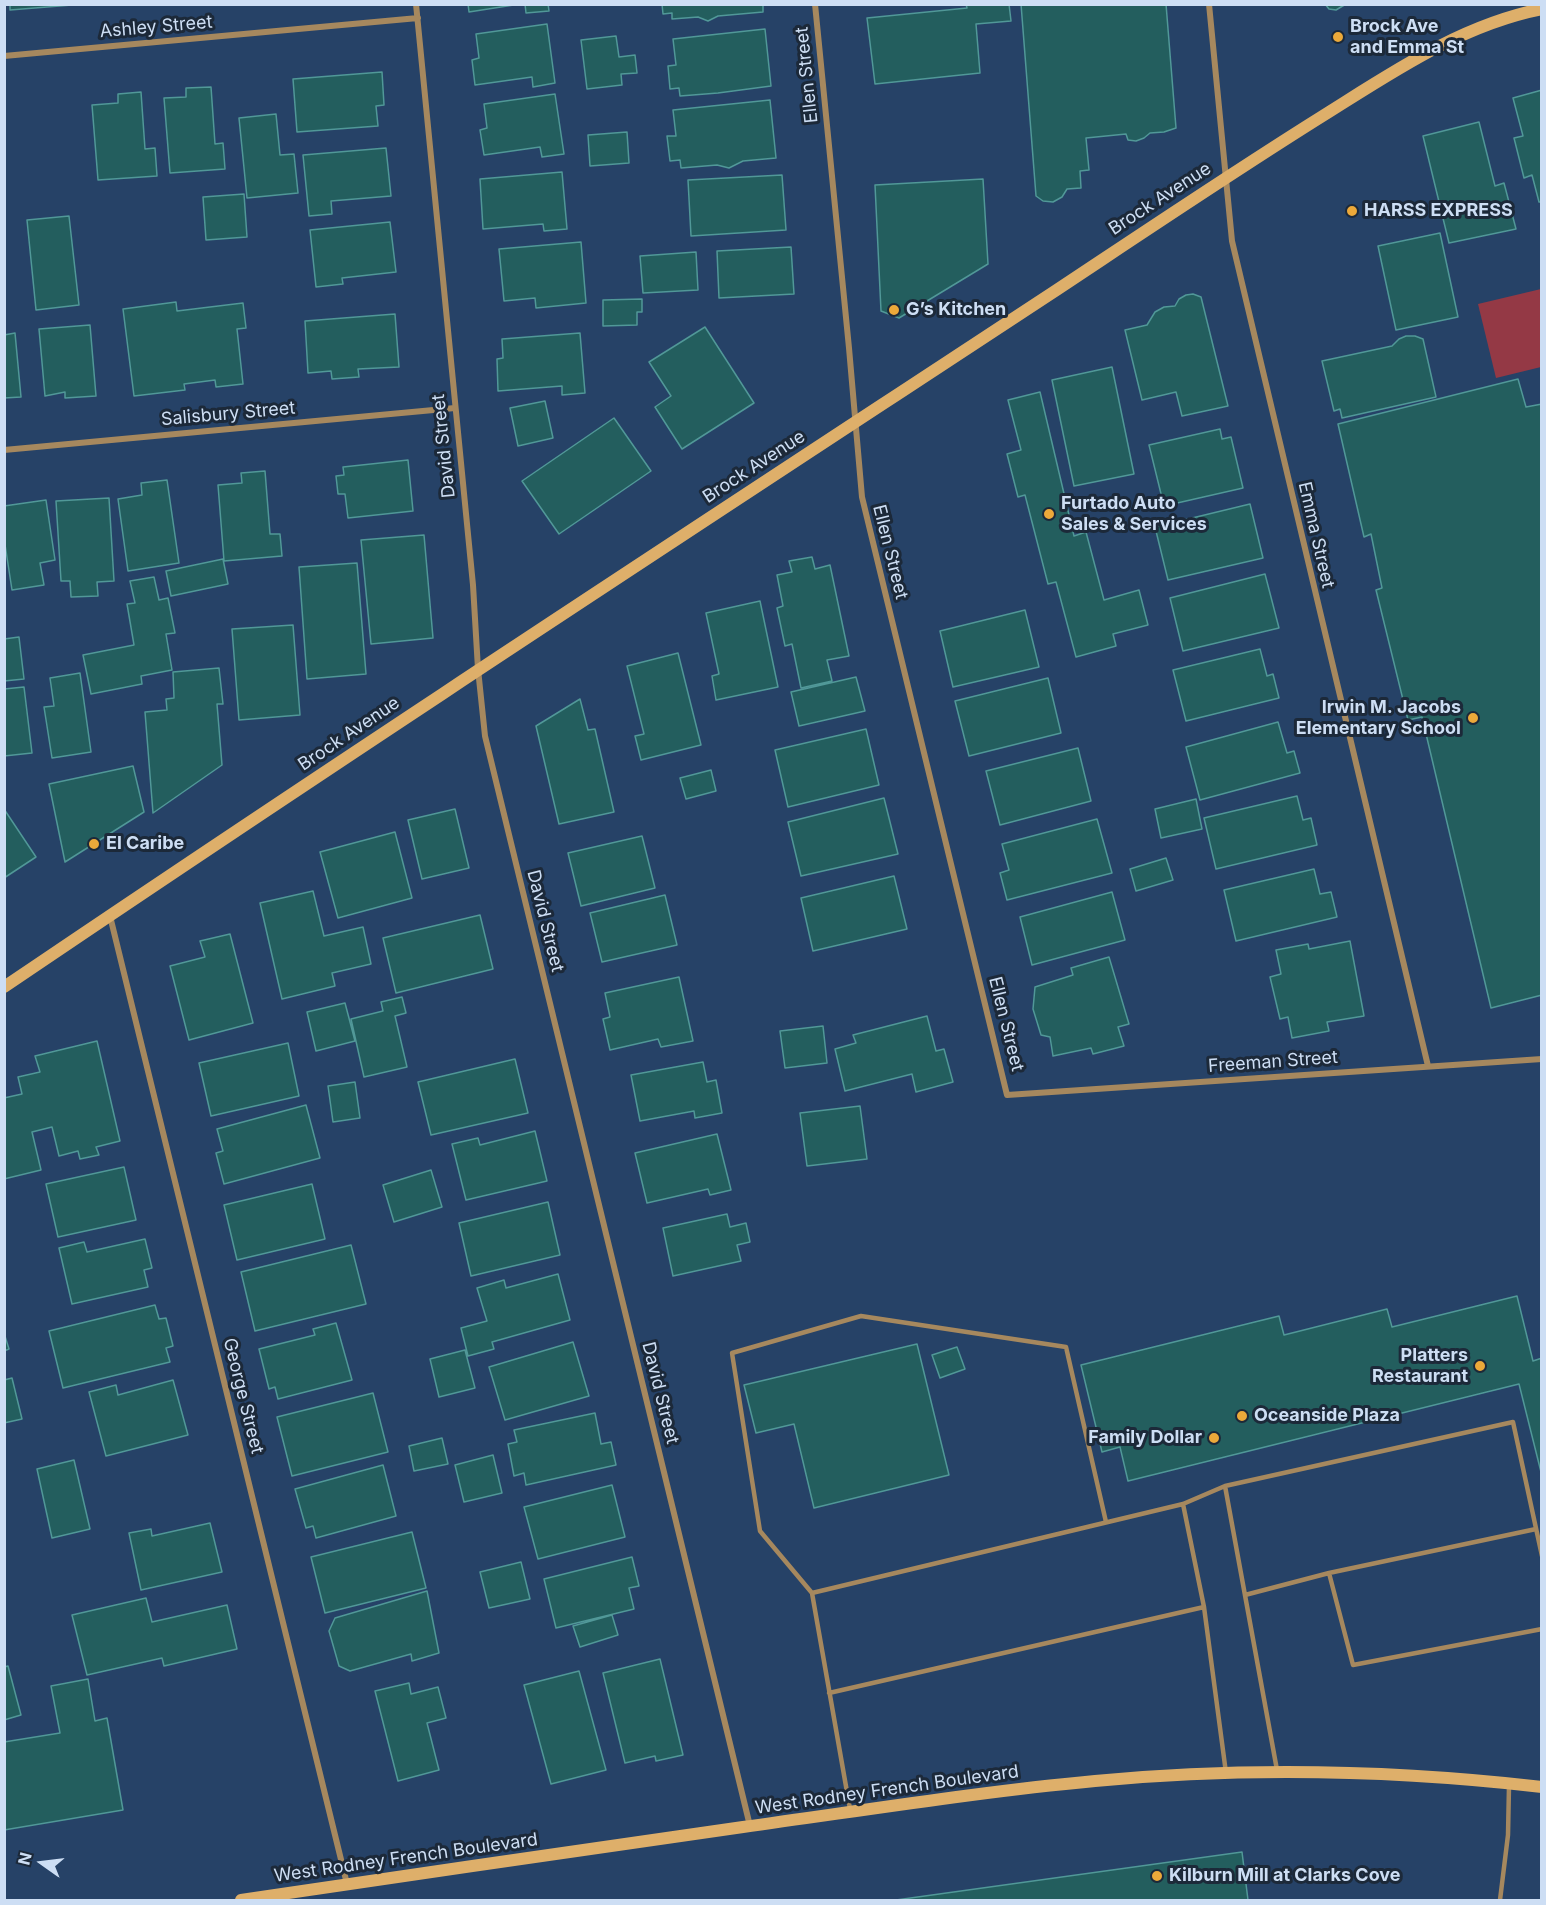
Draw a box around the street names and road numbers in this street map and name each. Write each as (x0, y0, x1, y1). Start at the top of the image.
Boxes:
street label: Ashley Street (99, 11, 213, 43)
street label: Ellen Street (791, 26, 823, 124)
street label: Brock Avenue (1105, 158, 1215, 240)
street label: David Street (428, 393, 460, 499)
street label: Salisbury Street (160, 397, 296, 431)
street label: Brock Avenue (699, 426, 809, 508)
street label: Emma Street (1293, 480, 1339, 590)
street label: Ellen Street (868, 503, 912, 601)
street label: Brock Avenue (294, 692, 404, 776)
street label: David Street (522, 868, 568, 974)
street label: Ellen Street (984, 975, 1028, 1073)
street label: Freeman Street (1207, 1047, 1339, 1077)
street label: George Street (218, 1336, 268, 1456)
street label: David Street (637, 1340, 683, 1446)
street label: West Rodney French Boulevard (754, 1761, 1020, 1819)
street label: West Rodney French Boulevard (273, 1829, 539, 1887)

